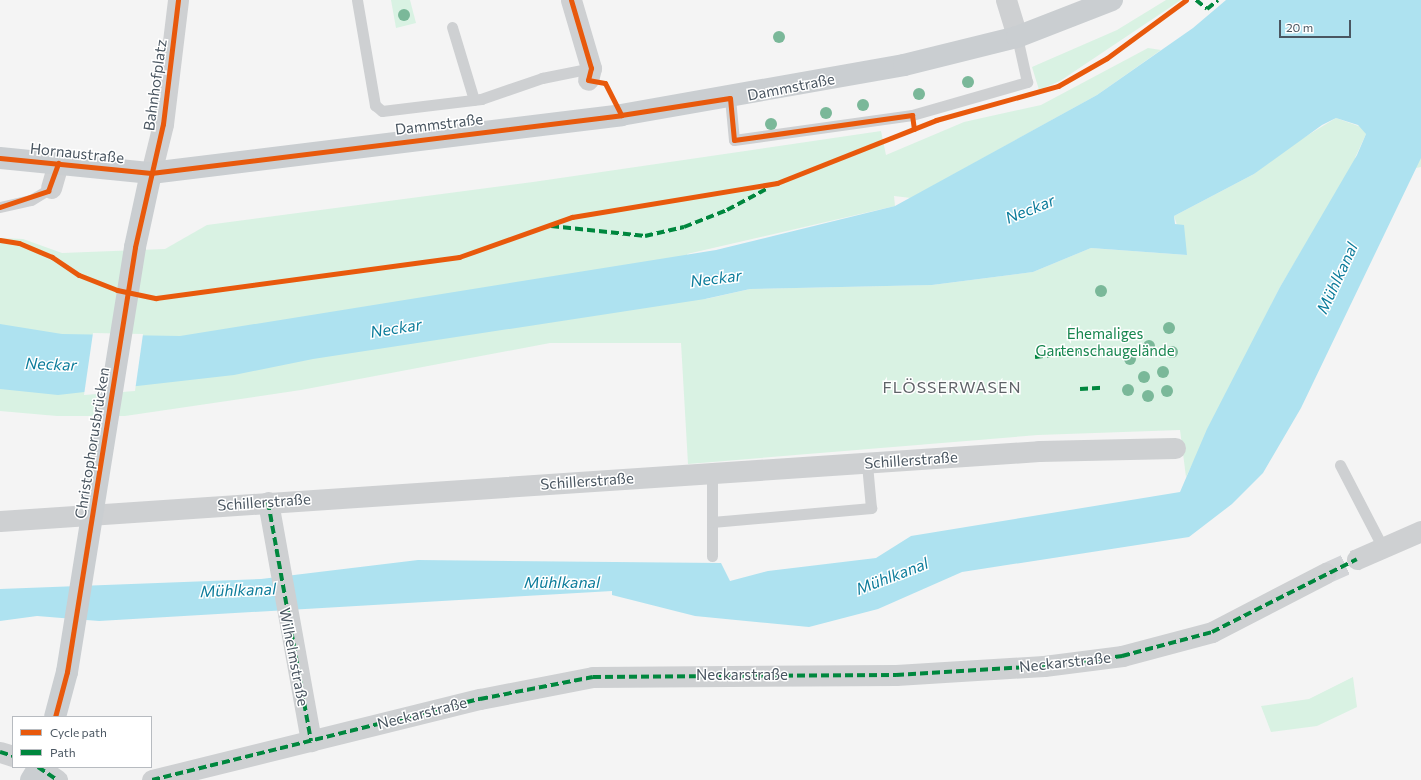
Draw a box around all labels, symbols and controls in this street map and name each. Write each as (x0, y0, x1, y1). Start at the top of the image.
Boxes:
scale bar (1281, 12, 1353, 38)
text: 20 m (1286, 20, 1313, 34)
street label: Bahnhofplatz (140, 38, 170, 132)
street label: Dammstraße (746, 70, 836, 104)
street label: Dammstraße (394, 110, 484, 138)
street label: Hornaustraße (29, 139, 125, 167)
water label: Neckar (1002, 190, 1058, 228)
water label: Mühlkanal (1312, 239, 1362, 317)
water label: Neckar (689, 265, 743, 291)
water label: Neckar (369, 314, 423, 342)
park label: Ehemaliges Gartenschaugelände (1035, 324, 1175, 359)
water label: Neckar (25, 354, 77, 374)
street label: Christophorusbrücken (71, 366, 113, 520)
district label: FLÖSSERWASEN (883, 377, 1021, 397)
street label: Schillerstraße (864, 448, 958, 472)
street label: Schillerstraße (540, 469, 634, 493)
street label: Schillerstraße (217, 490, 311, 514)
water label: Mühlkanal (853, 553, 931, 599)
water label: Mühlkanal (524, 572, 600, 592)
water label: Mühlkanal (200, 579, 276, 601)
street label: Wilhelmstraße (276, 606, 312, 708)
street label: Neckarstraße (1018, 648, 1112, 676)
street label: Neckarstraße (696, 666, 788, 684)
street label: Neckarstraße (375, 693, 469, 733)
legend (12, 716, 152, 768)
text: Cycle path (50, 725, 107, 739)
text: Path (50, 745, 76, 759)

